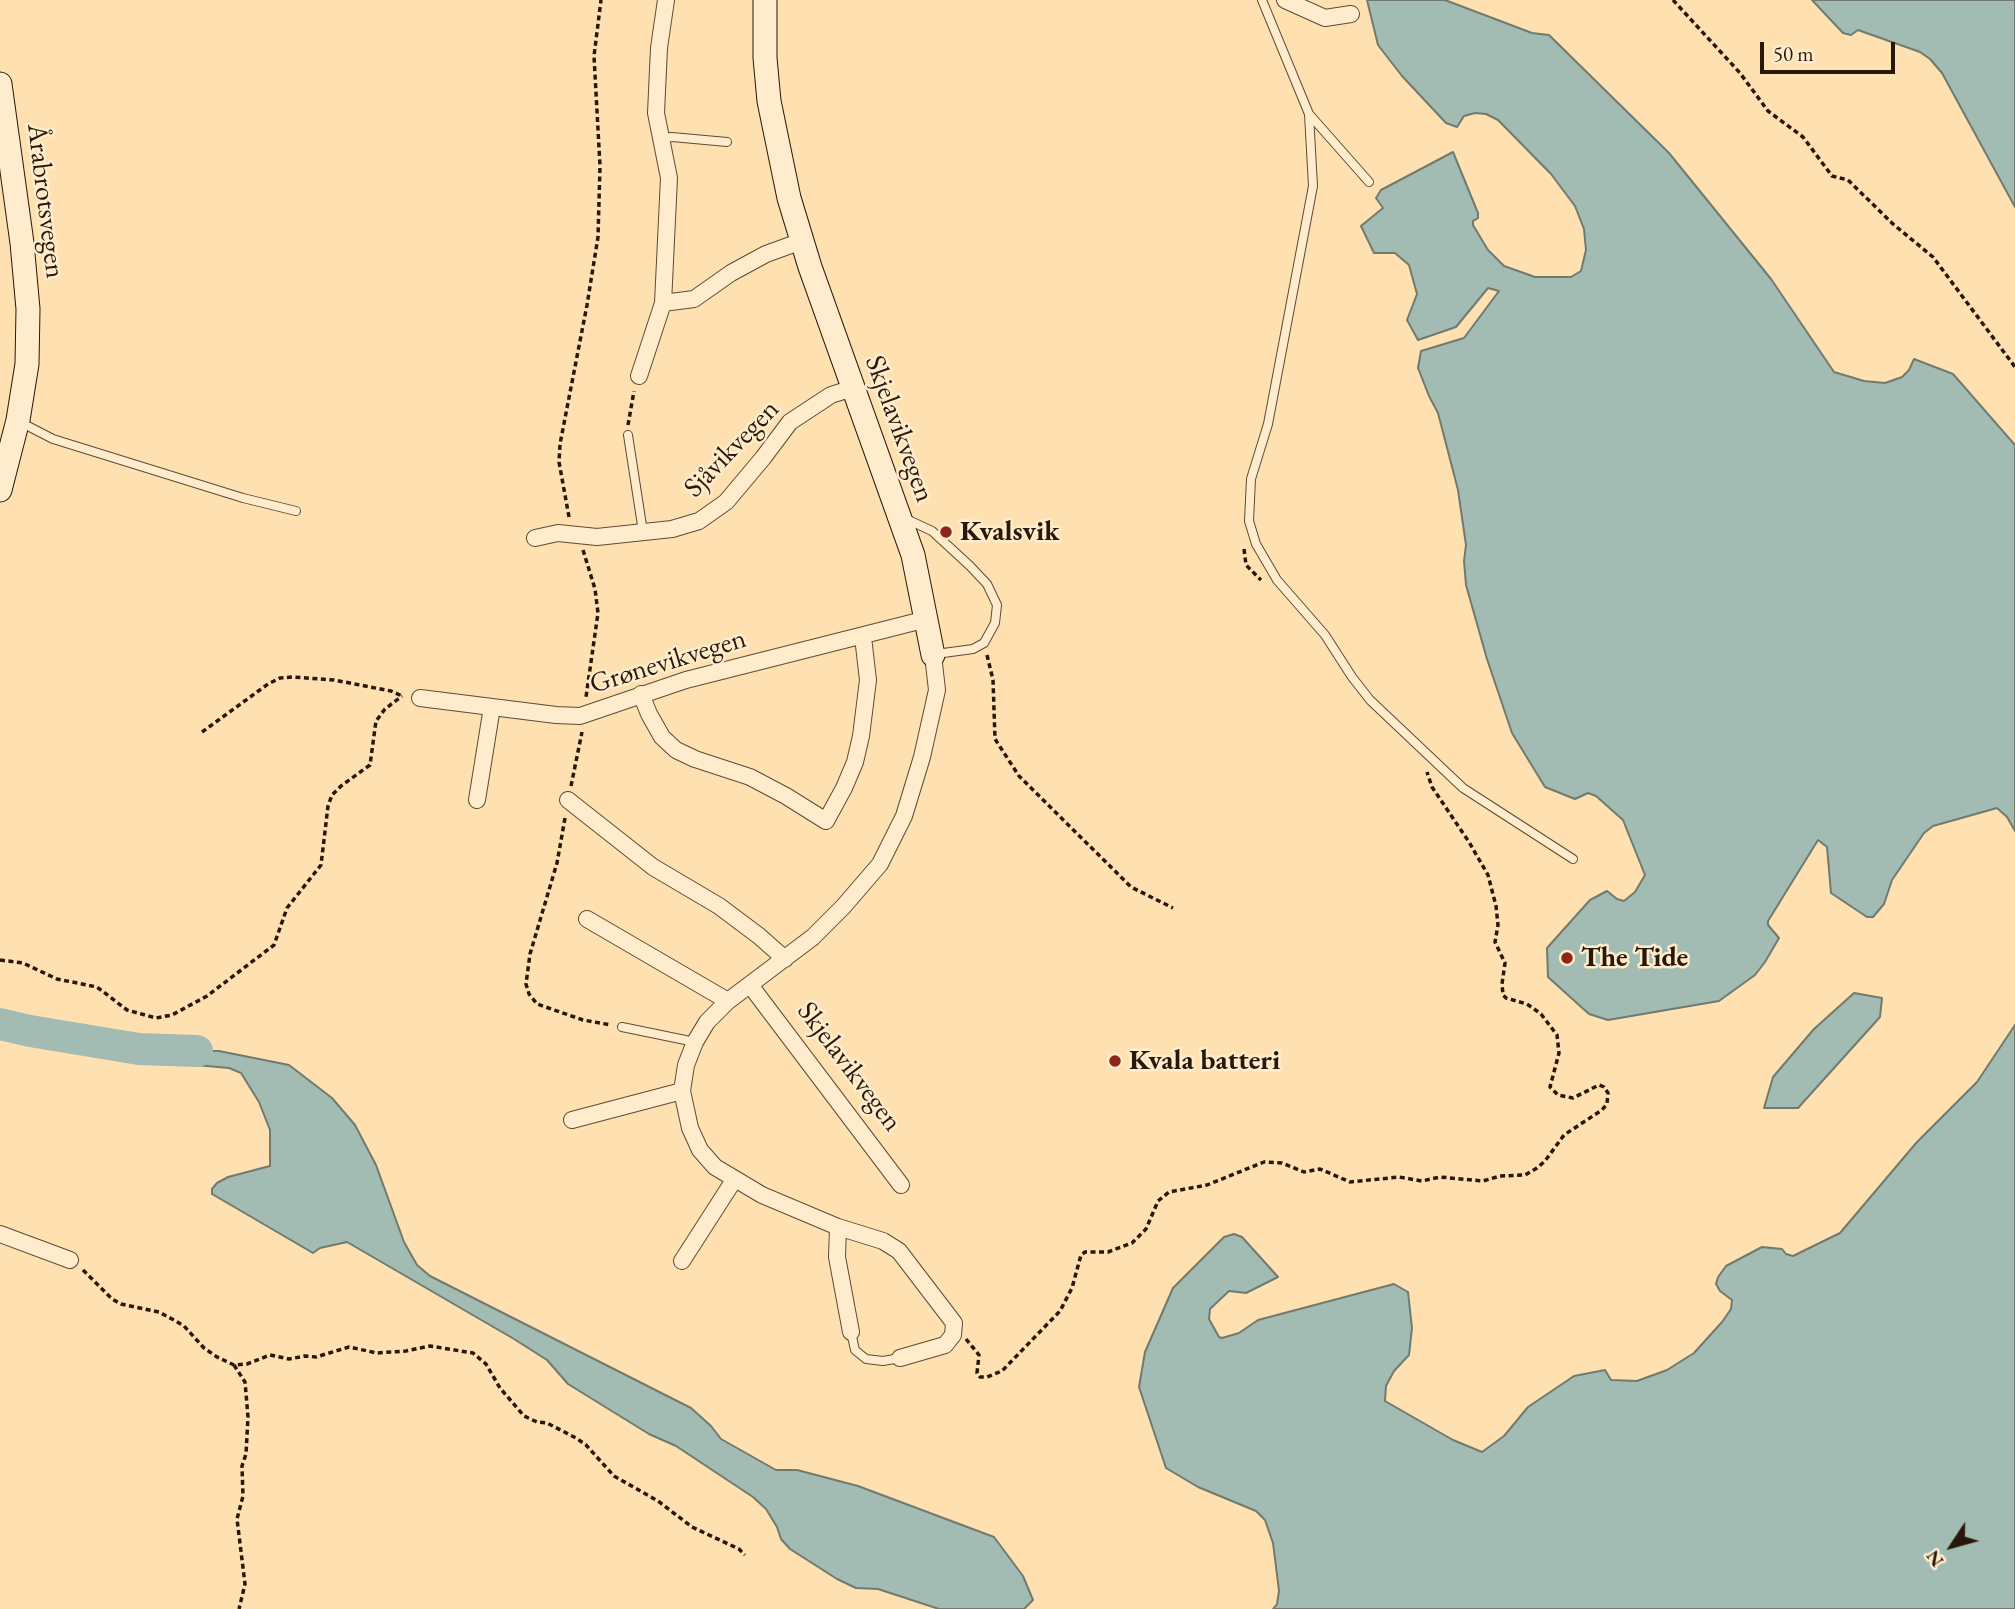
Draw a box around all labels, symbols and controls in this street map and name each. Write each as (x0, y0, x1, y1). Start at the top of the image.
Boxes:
scale bar (1763, 28, 1898, 72)
text: 50 m (1773, 40, 1814, 67)
street label: Årabrotsvegen (19, 122, 71, 280)
street label: Skjelavikvegen (857, 351, 941, 507)
street label: Sjåvikvegen (677, 393, 787, 505)
place label: Kvalsvik (960, 515, 1060, 549)
marker: Kvalsvik (938, 524, 954, 540)
street label: Grønevikvegen (586, 622, 750, 702)
place label: The Tide (1581, 941, 1688, 975)
marker: The Tide (1559, 950, 1575, 966)
street label: Skjelavikvegen (789, 996, 909, 1138)
place label: Kvala batteri (1129, 1044, 1280, 1078)
marker: Kvala batteri (1107, 1053, 1123, 1069)
north arrow (1917, 1511, 1987, 1581)
text: N (1920, 1545, 1949, 1572)

